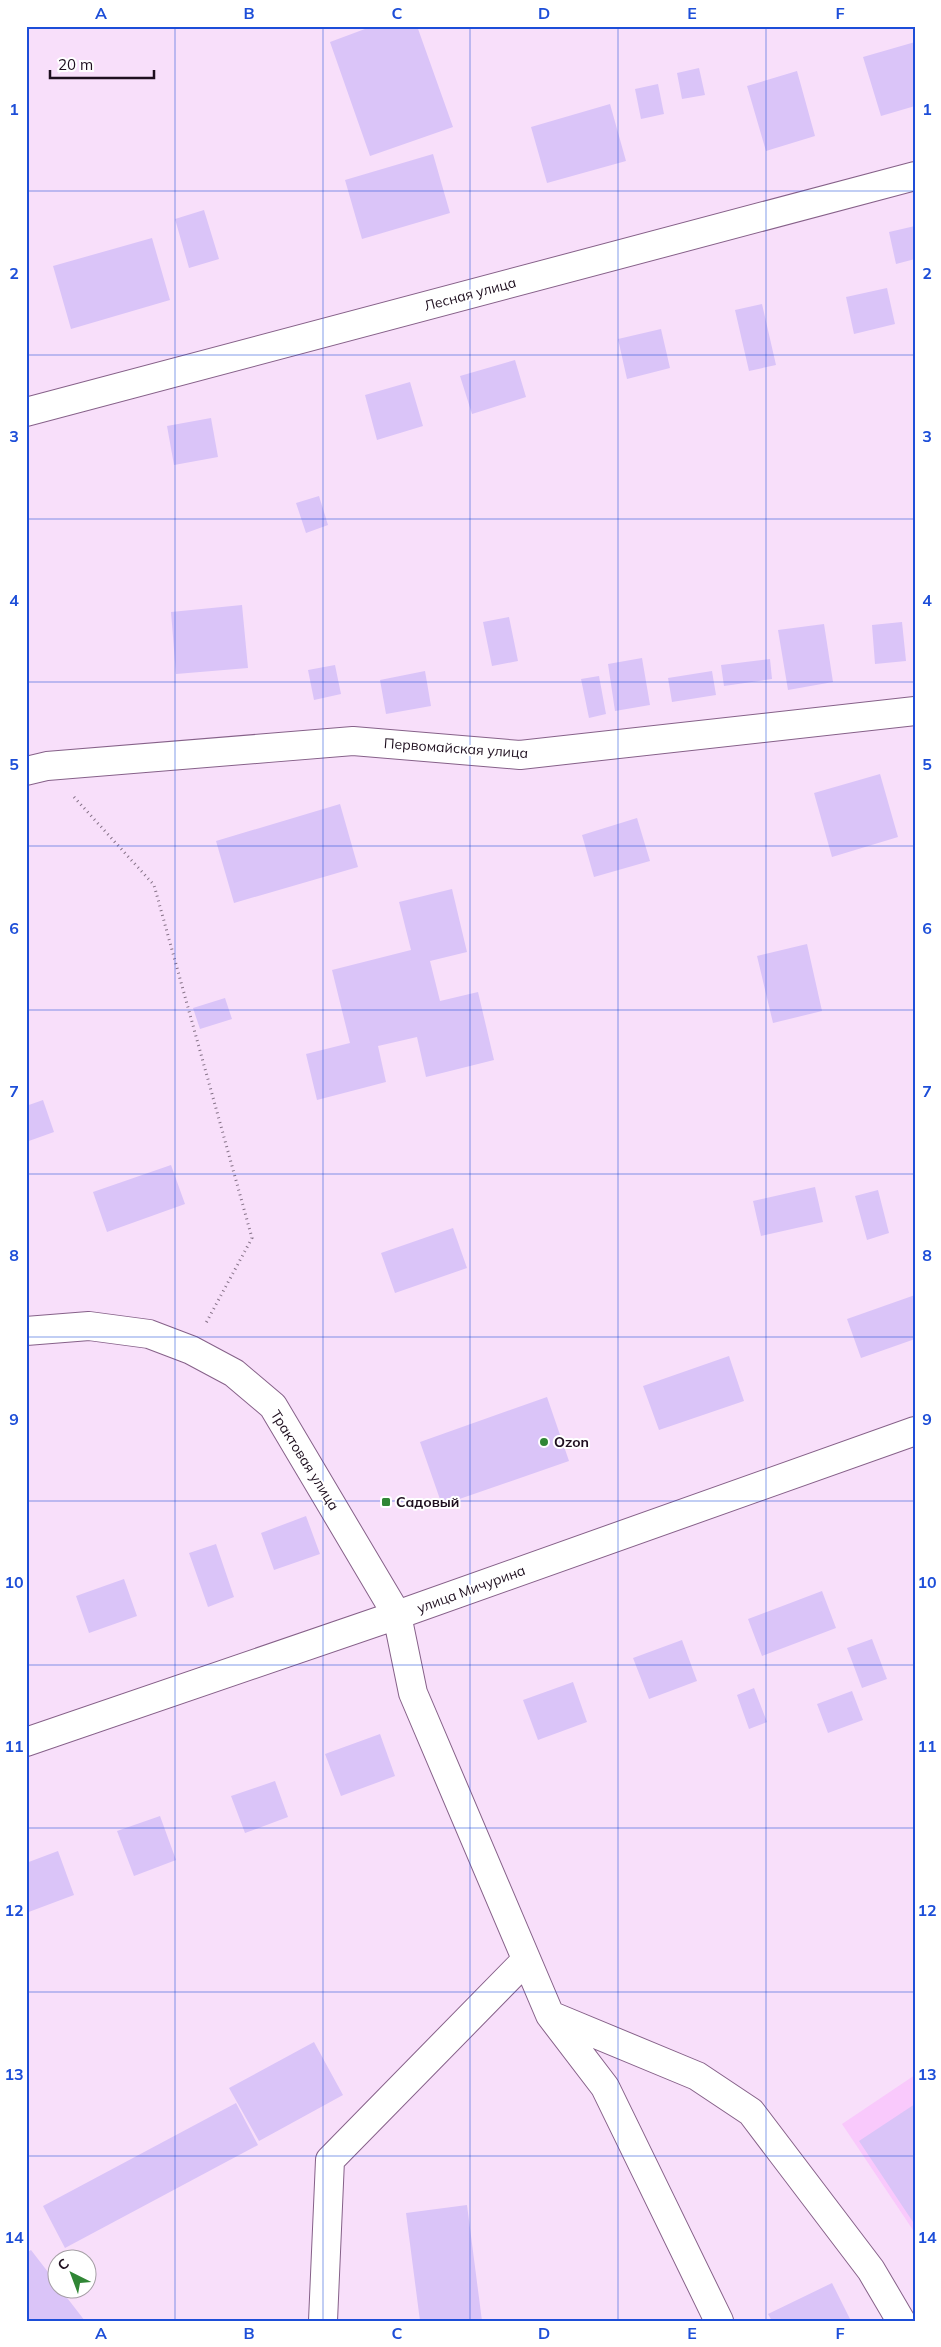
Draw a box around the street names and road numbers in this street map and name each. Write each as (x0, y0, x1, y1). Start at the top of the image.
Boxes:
street label: Лесная улица (422, 273, 518, 315)
street label: Первомайская улица (383, 734, 529, 762)
street label: Трактовая улица (267, 1406, 343, 1514)
street label: улица Мичурина (414, 1561, 528, 1617)

